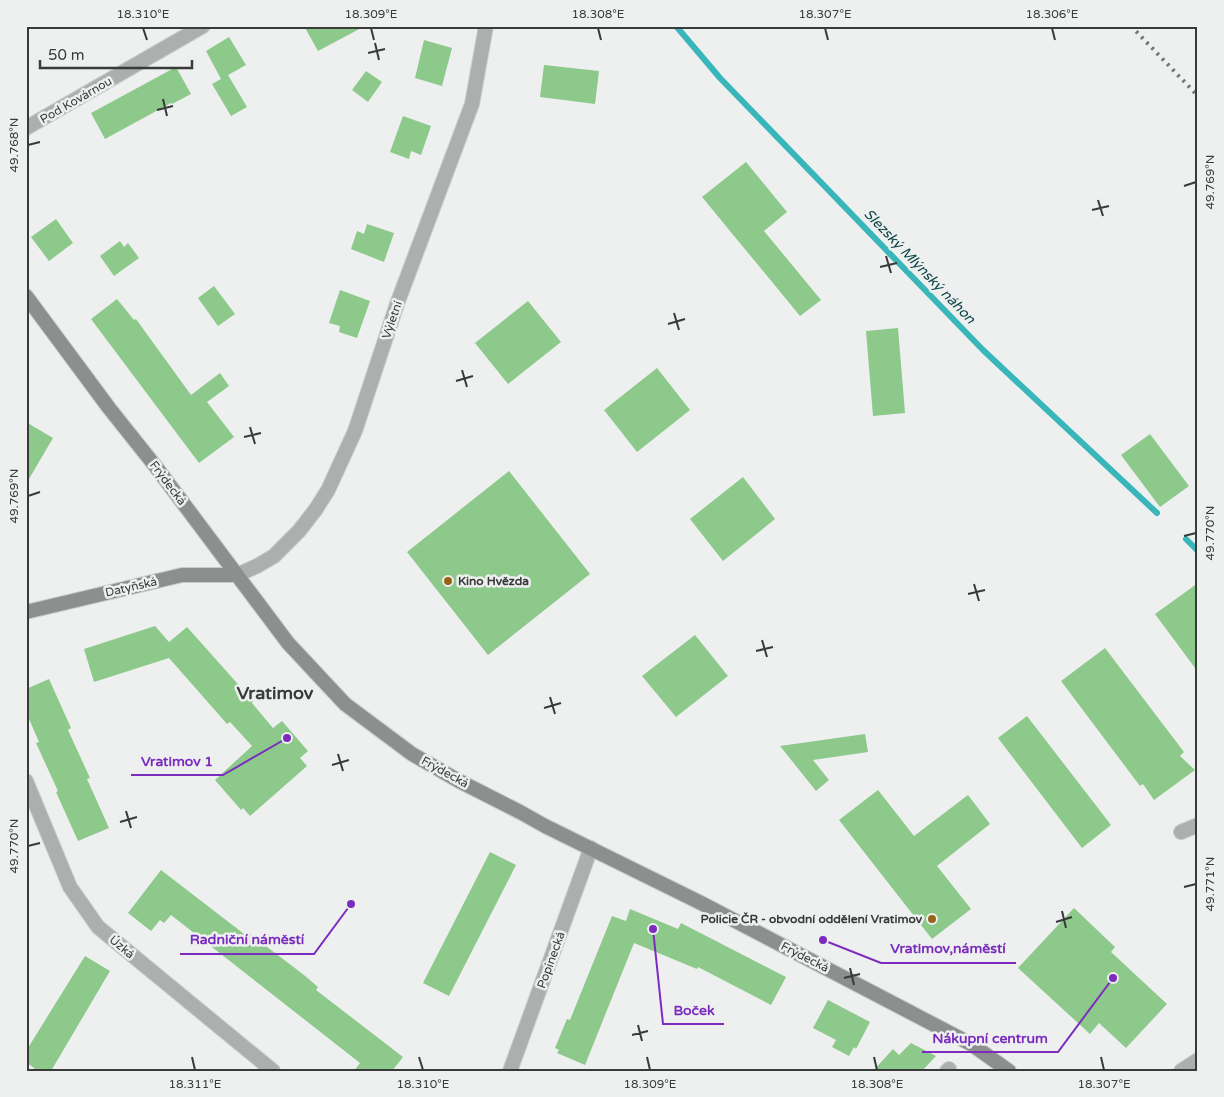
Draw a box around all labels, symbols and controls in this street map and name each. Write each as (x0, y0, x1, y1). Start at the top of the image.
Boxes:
text: 18.310°E (117, 7, 170, 21)
text: 18.309°E (345, 7, 398, 21)
text: 18.308°E (572, 7, 625, 21)
text: 18.307°E (798, 7, 852, 21)
text: 18.306°E (1026, 7, 1079, 21)
scale bar (40, 38, 192, 70)
text: 50 m (48, 46, 85, 64)
street label: Pod Kovárnou (38, 74, 114, 126)
text: 49.768°N (7, 118, 21, 172)
text: 49.769°N (1203, 155, 1217, 209)
water label: Slezský Mlýnský náhon (860, 205, 979, 328)
street label: Výletní (379, 299, 405, 341)
street label: Frýdecká (147, 458, 189, 508)
text: 49.769°N (7, 469, 21, 523)
text: 49.770°N (1203, 506, 1217, 560)
street label: Datyňská (104, 574, 158, 600)
place label: Kino Hvězda (458, 574, 529, 588)
marker: Kino Hvězda (442, 575, 454, 587)
district label: Vratimov (237, 682, 314, 704)
callout: Vratimov 1 (131, 746, 223, 775)
text: Vratimov 1 (141, 753, 213, 770)
street label: Frýdecká (419, 753, 471, 791)
text: 49.770°N (7, 819, 21, 873)
text: 49.771°N (1203, 857, 1217, 911)
place label: Policie ČR - obvodní oddělení Vratimov (701, 912, 923, 926)
marker: Policie ČR - obvodní oddělení Vratimov (926, 913, 938, 925)
callout: Radniční náměstí (180, 925, 314, 954)
street label: Popinecká (534, 930, 568, 990)
text: Radniční náměstí (190, 931, 305, 948)
street label: Úzká (107, 933, 137, 961)
callout: Vratimov,náměstí (881, 934, 1016, 963)
street label: Frýdecká (779, 939, 831, 975)
text: Vratimov,náměstí (890, 940, 1006, 957)
callout: Boček (663, 995, 724, 1024)
text: Boček (673, 1002, 715, 1019)
callout: Nákupní centrum (922, 1023, 1058, 1052)
text: Nákupní centrum (932, 1030, 1048, 1047)
text: 18.311°E (169, 1077, 222, 1091)
text: 18.310°E (397, 1077, 450, 1091)
text: 18.309°E (624, 1077, 677, 1091)
text: 18.308°E (851, 1077, 904, 1091)
text: 18.307°E (1077, 1077, 1131, 1091)

